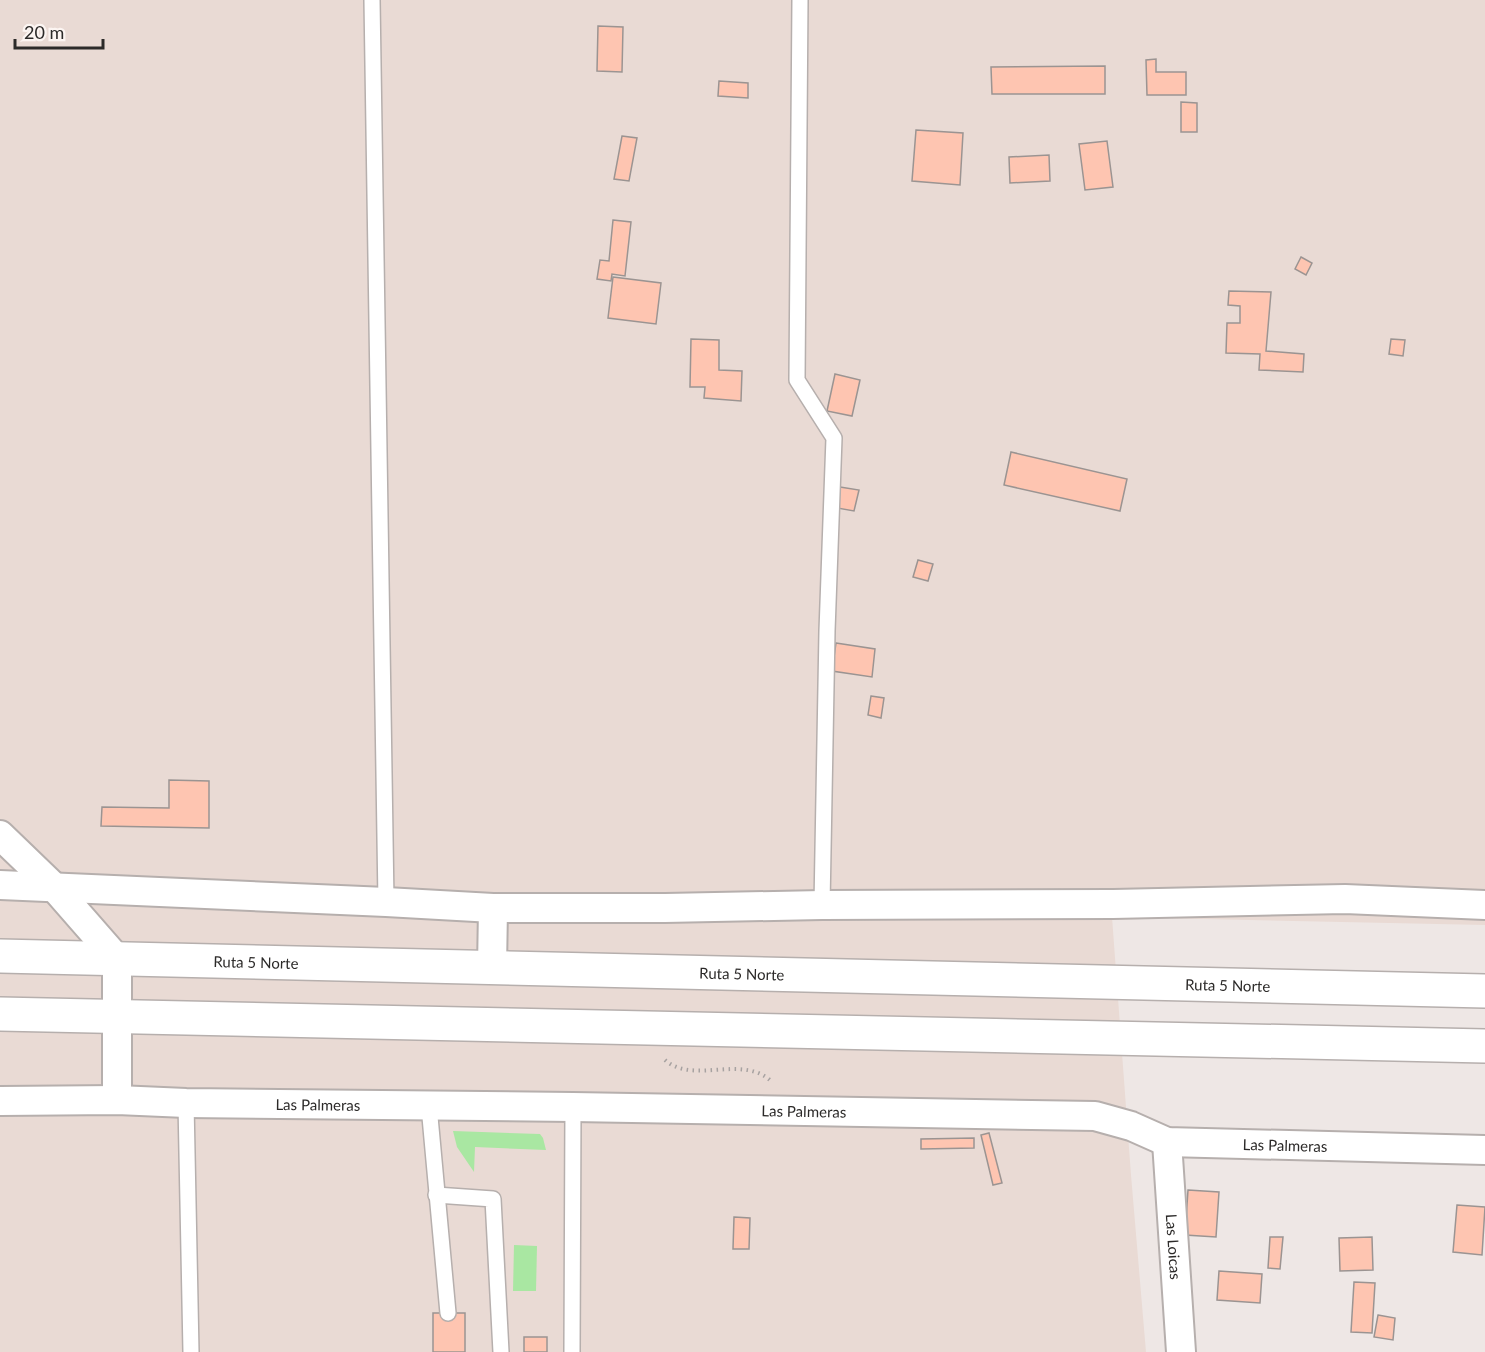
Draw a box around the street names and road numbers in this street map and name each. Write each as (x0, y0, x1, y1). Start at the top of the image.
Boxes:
street label: Ruta 5 Norte (213, 952, 299, 972)
street label: Ruta 5 Norte (699, 963, 785, 983)
street label: Ruta 5 Norte (1185, 975, 1271, 995)
street label: Las Palmeras (275, 1095, 360, 1114)
street label: Las Palmeras (761, 1101, 846, 1121)
street label: Las Palmeras (1242, 1135, 1328, 1155)
street label: Las Loicas (1163, 1213, 1185, 1280)

